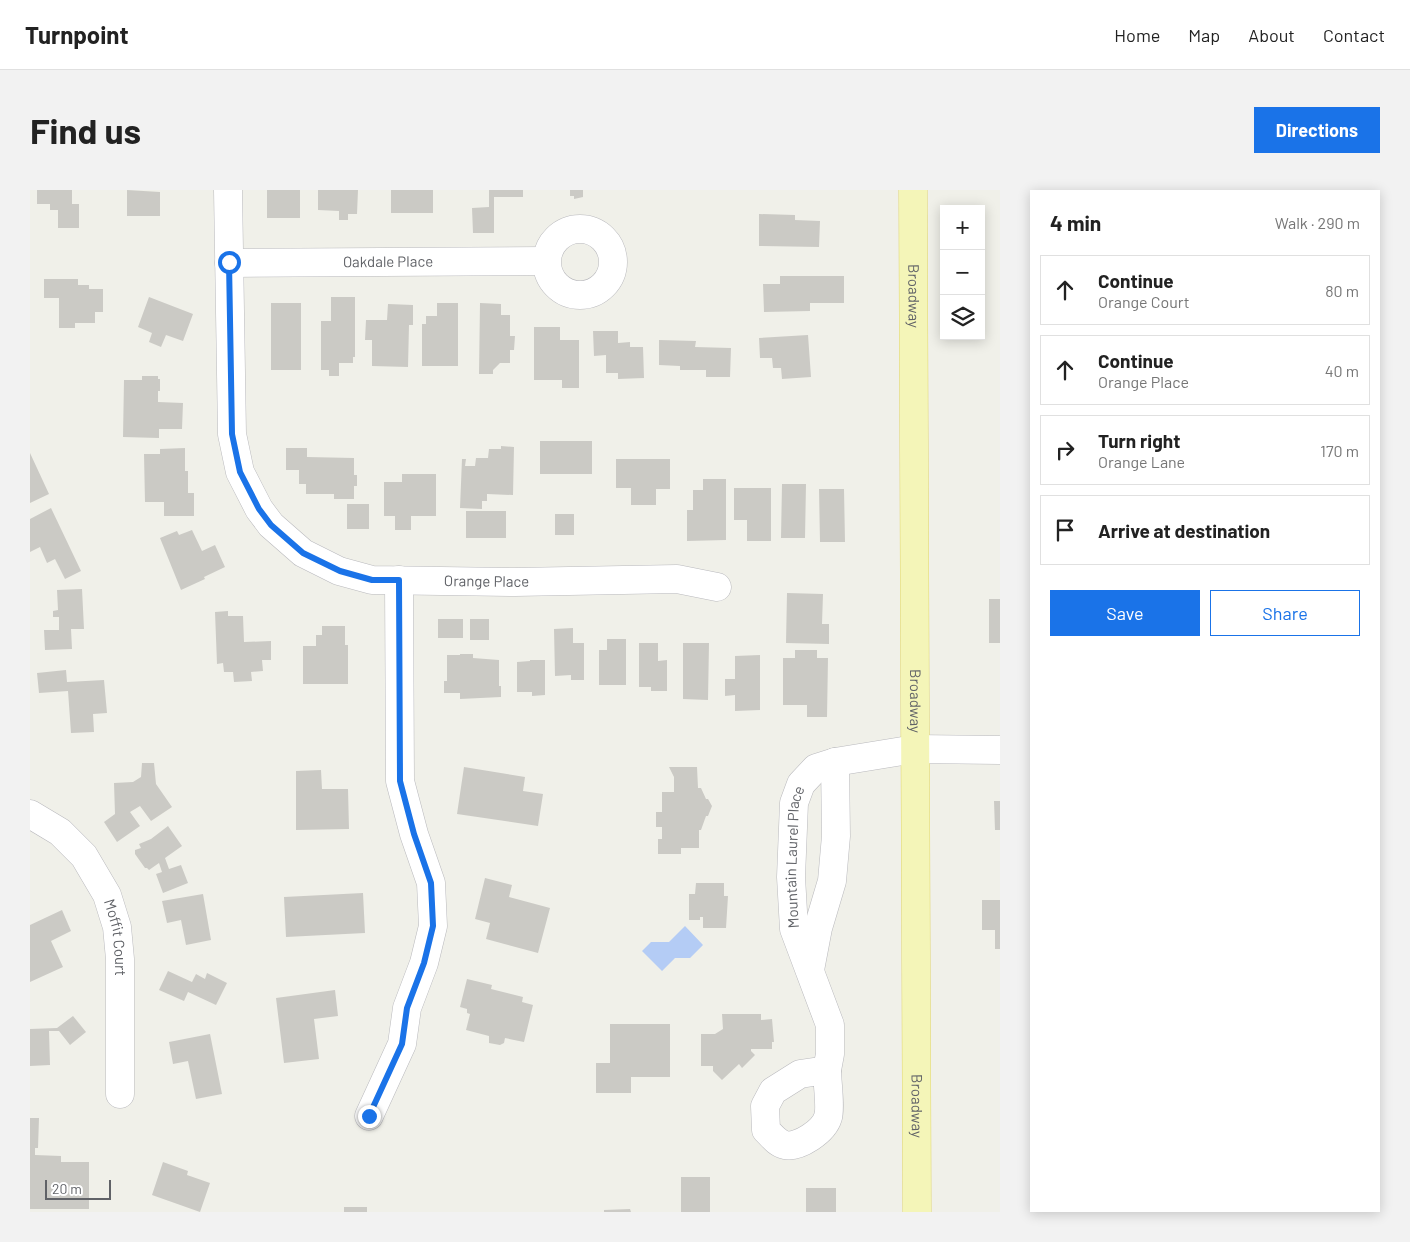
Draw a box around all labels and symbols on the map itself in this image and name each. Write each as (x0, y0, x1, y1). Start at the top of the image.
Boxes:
route start (218, 251, 241, 274)
street label: Oakdale Place (343, 252, 433, 270)
street label: Broadway (905, 264, 924, 328)
street label: Orange Place (444, 571, 529, 590)
street label: Broadway (907, 669, 925, 733)
street label: Mountain Laurel Place (781, 783, 808, 929)
street label: Moffit Court (101, 897, 130, 976)
street label: Broadway (908, 1074, 927, 1138)
route end (358, 1105, 381, 1128)
scale bar (45, 1177, 111, 1200)

